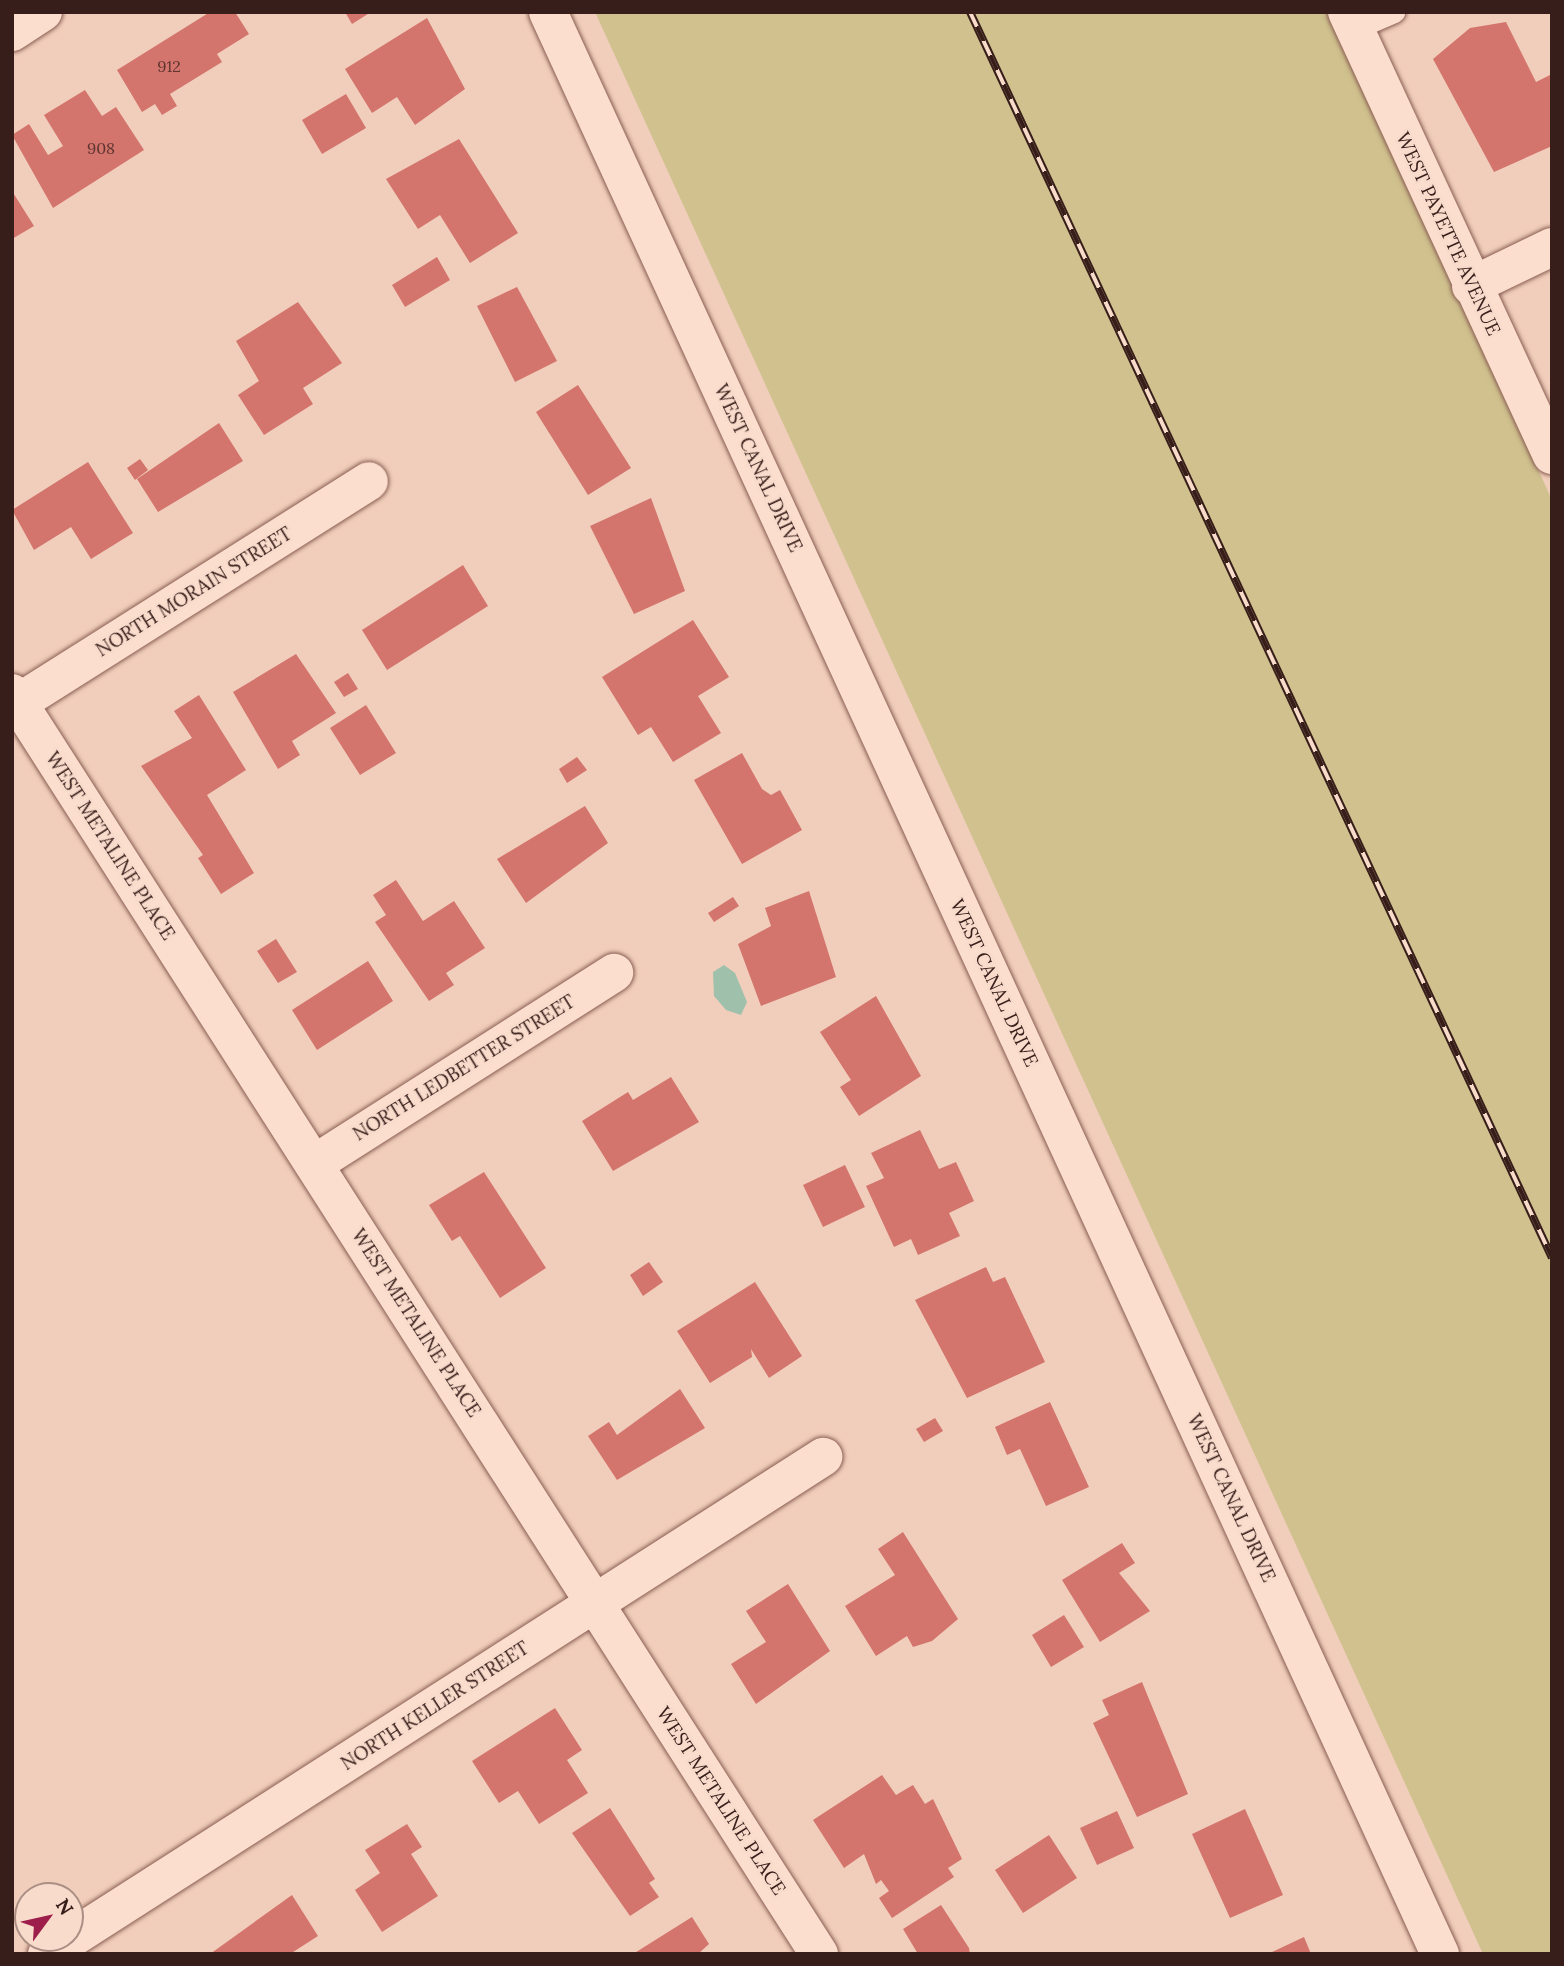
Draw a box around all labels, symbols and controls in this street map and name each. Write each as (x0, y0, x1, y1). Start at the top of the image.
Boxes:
house number: 912 (157, 56, 181, 76)
street label: WEST PAYETTE AVENUE (1391, 129, 1505, 339)
house number: 908 (87, 138, 115, 158)
street label: WEST CANAL DRIVE (709, 380, 807, 556)
street label: NORTH MORAIN STREET (92, 522, 296, 662)
street label: WEST METALINE PLACE (41, 748, 179, 944)
street label: WEST CANAL DRIVE (945, 895, 1043, 1071)
street label: NORTH LEDBETTER STREET (349, 990, 579, 1146)
street label: WEST METALINE PLACE (347, 1225, 485, 1421)
street label: WEST CANAL DRIVE (1182, 1410, 1280, 1586)
street label: NORTH KELLER STREET (337, 1637, 533, 1775)
street label: WEST METALINE PLACE (652, 1703, 790, 1899)
north arrow (14, 1882, 84, 1952)
text: N (51, 1894, 79, 1919)

